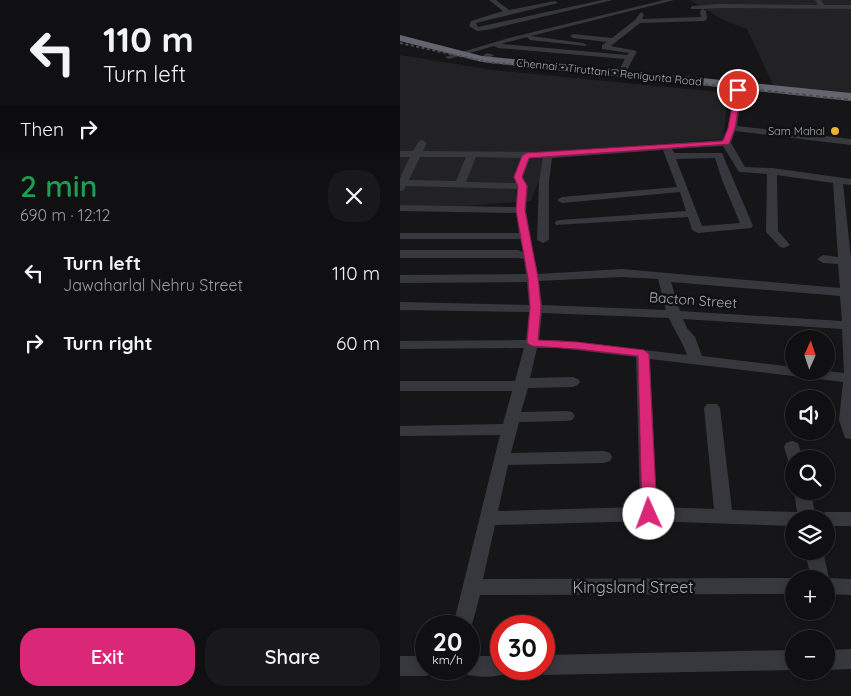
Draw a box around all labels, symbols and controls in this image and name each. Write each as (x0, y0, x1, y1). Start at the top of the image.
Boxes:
text: 110 m (103, 17, 194, 61)
icon: left (20, 20, 85, 85)
street label: Chennai - Tiruttani - Renigunta Road (515, 55, 703, 89)
text: Turn left (103, 60, 186, 88)
pin (717, 69, 759, 111)
icon: arrive (724, 76, 752, 104)
icon: right (74, 115, 102, 143)
text: Then (20, 117, 64, 141)
place label: Sam Mahal (768, 124, 825, 138)
marker: Sam Mahal (829, 125, 841, 137)
text: 2 min (20, 167, 97, 205)
button: close (328, 170, 380, 222)
text: 690 m · 12:12 (20, 205, 110, 225)
text: Turn left (63, 251, 141, 275)
icon: left (20, 259, 48, 287)
text: 110 m (332, 261, 380, 285)
text: Jawaharlal Nehru Street (63, 275, 243, 295)
street label: Bacton Street (648, 288, 738, 312)
icon: right (20, 329, 48, 357)
north arrow (785, 330, 835, 380)
map controls (785, 330, 835, 680)
text: Turn right (63, 331, 152, 355)
text: 60 m (336, 331, 380, 355)
button: sound (785, 390, 835, 440)
button: search (785, 450, 835, 500)
position arrow (622, 487, 674, 539)
button: layers (785, 510, 835, 560)
button: + (785, 570, 835, 620)
street label: Kingsland Street (572, 577, 694, 597)
speed limit sign: 30 (490, 615, 555, 680)
text: 20 (433, 626, 462, 657)
button: Exit (20, 628, 195, 686)
button: Share (205, 628, 380, 686)
button: − (785, 630, 835, 680)
text: km/h (432, 652, 463, 667)

